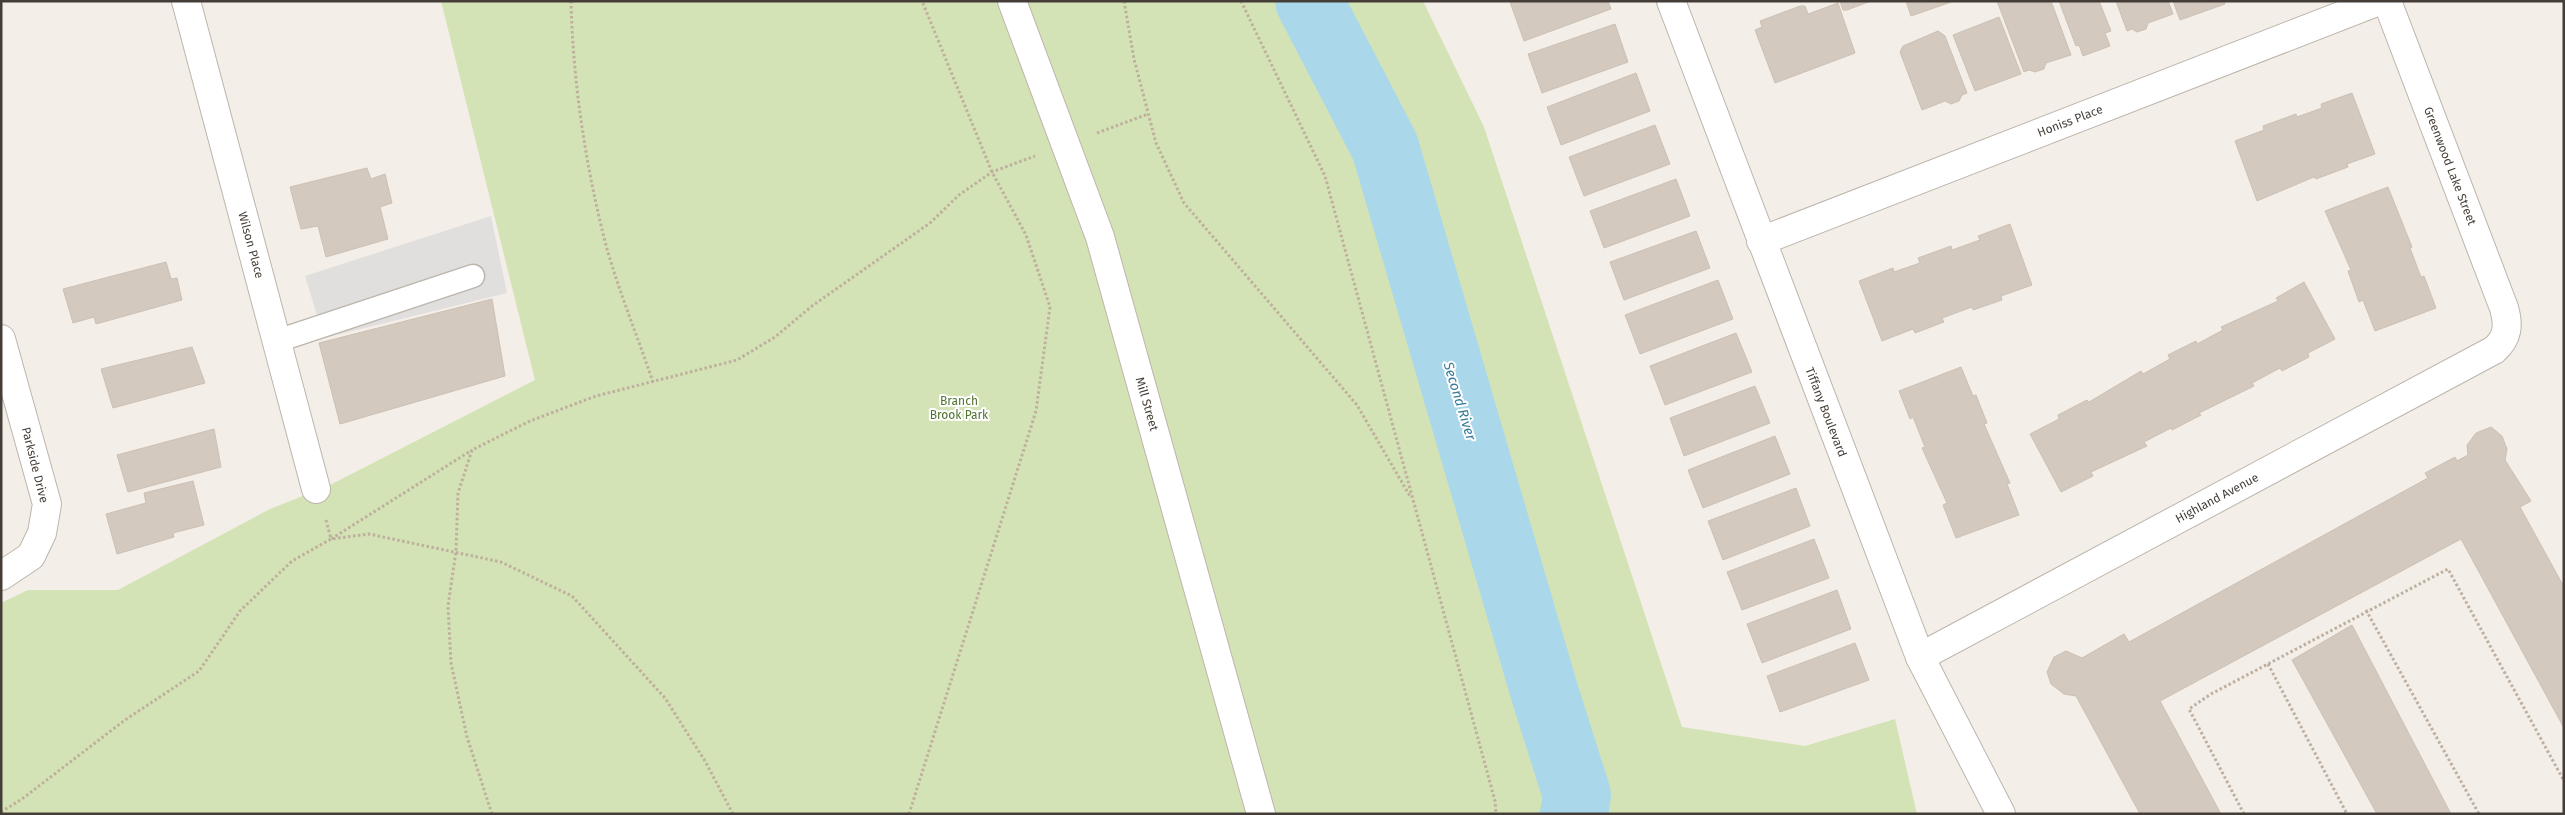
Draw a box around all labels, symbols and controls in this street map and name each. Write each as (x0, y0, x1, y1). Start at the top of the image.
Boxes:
street label: Honiss Place (2035, 102, 2105, 140)
street label: Greenwood Lake Street (2421, 105, 2479, 228)
street label: Wilson Place (235, 210, 267, 280)
water label: Second River (1439, 359, 1480, 443)
street label: Tiffany Boulevard (1802, 365, 1850, 459)
street label: Mill Street (1133, 375, 1162, 433)
park label: Branch Brook Park (930, 394, 989, 422)
street label: Parkside Drive (19, 426, 51, 504)
street label: Highland Avenue (2173, 470, 2261, 526)

